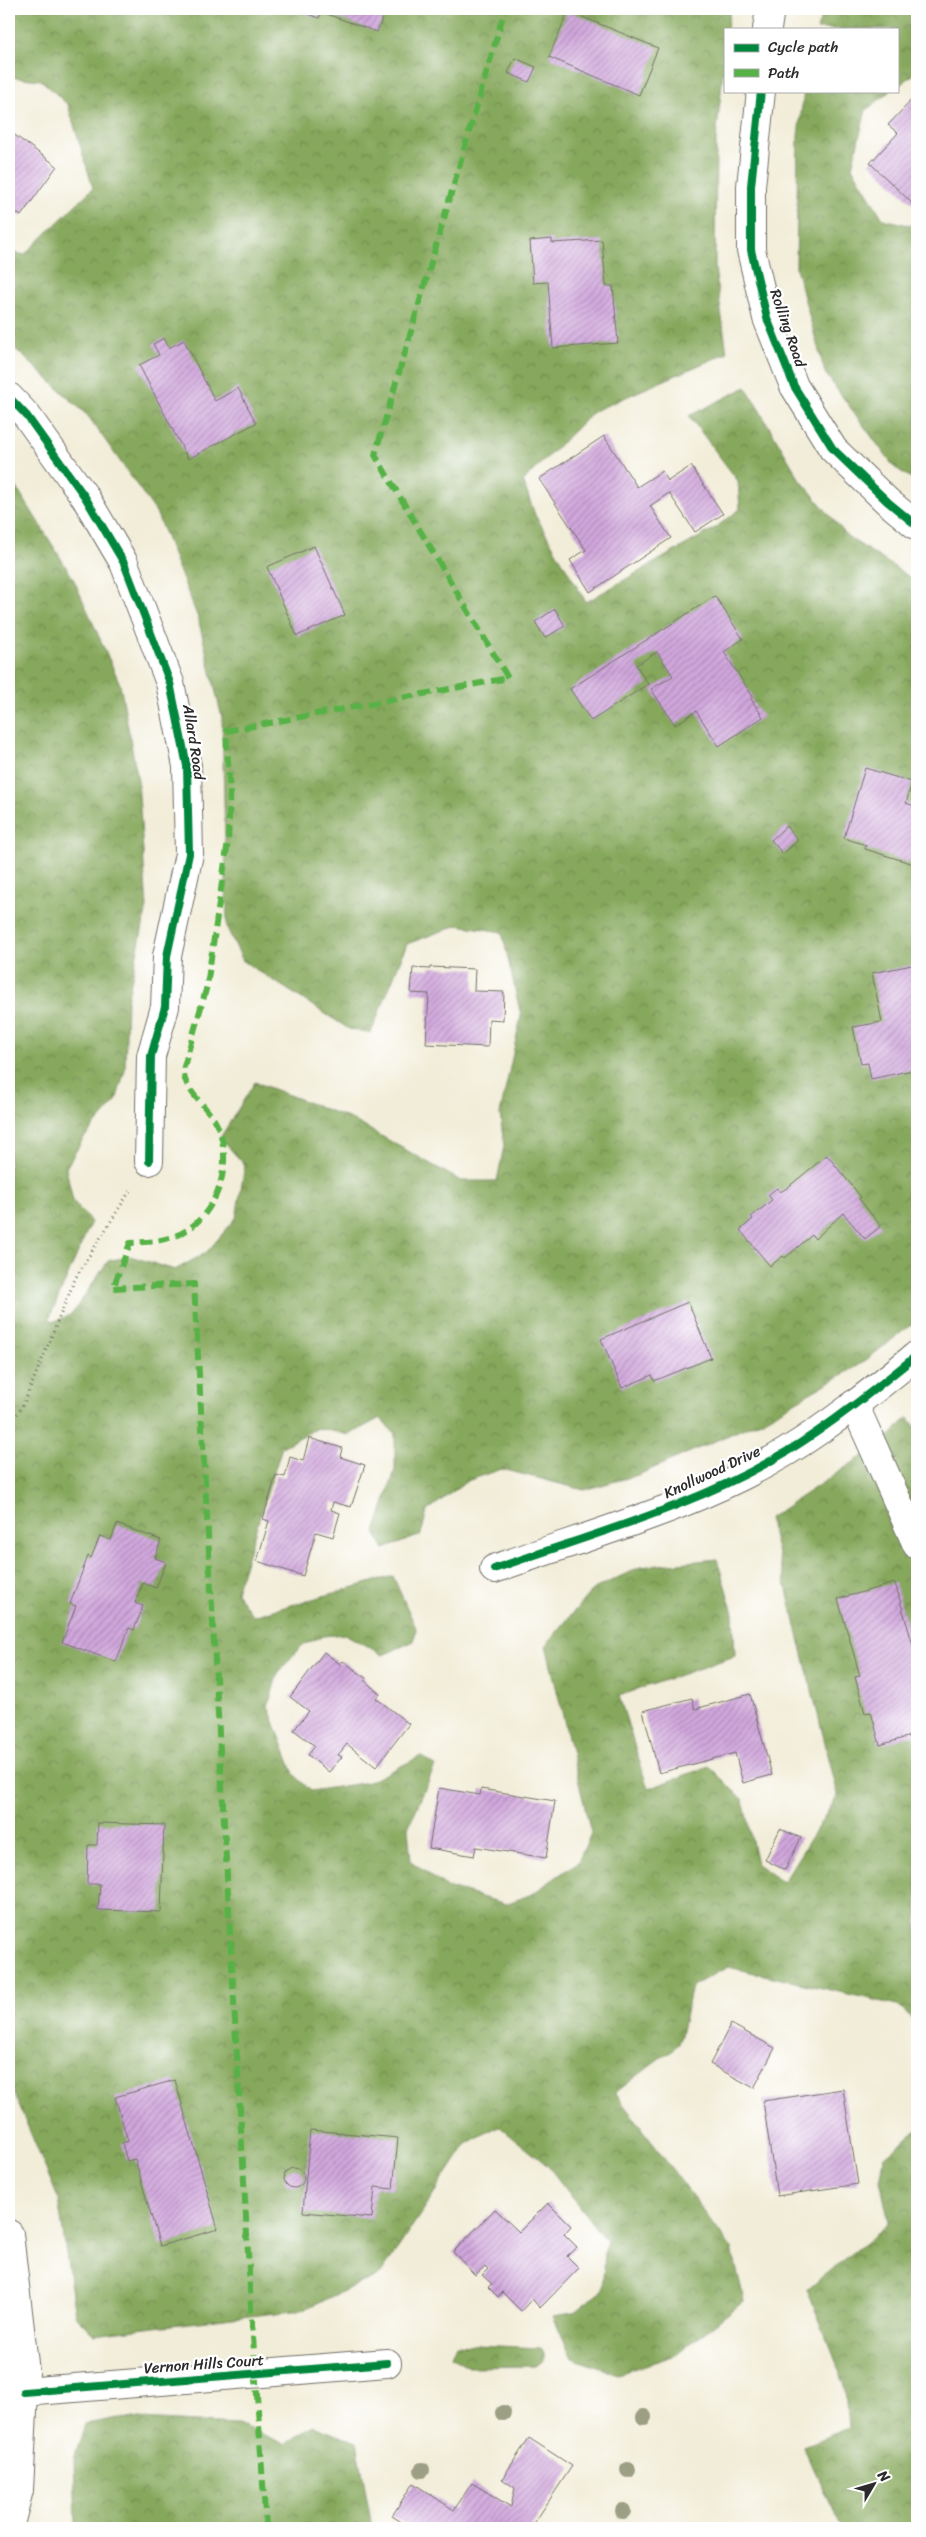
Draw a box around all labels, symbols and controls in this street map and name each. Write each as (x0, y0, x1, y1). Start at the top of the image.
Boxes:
legend (724, 28, 898, 92)
text: Cycle path (768, 34, 839, 60)
text: Path (768, 60, 799, 86)
street label: Rolling Road (763, 285, 814, 372)
street label: Allard Road (175, 701, 213, 783)
street label: Knollwood Drive (659, 1438, 765, 1506)
street label: Vernon Hills Court (143, 2347, 265, 2381)
north arrow (848, 2460, 898, 2510)
text: N (870, 2464, 897, 2488)

